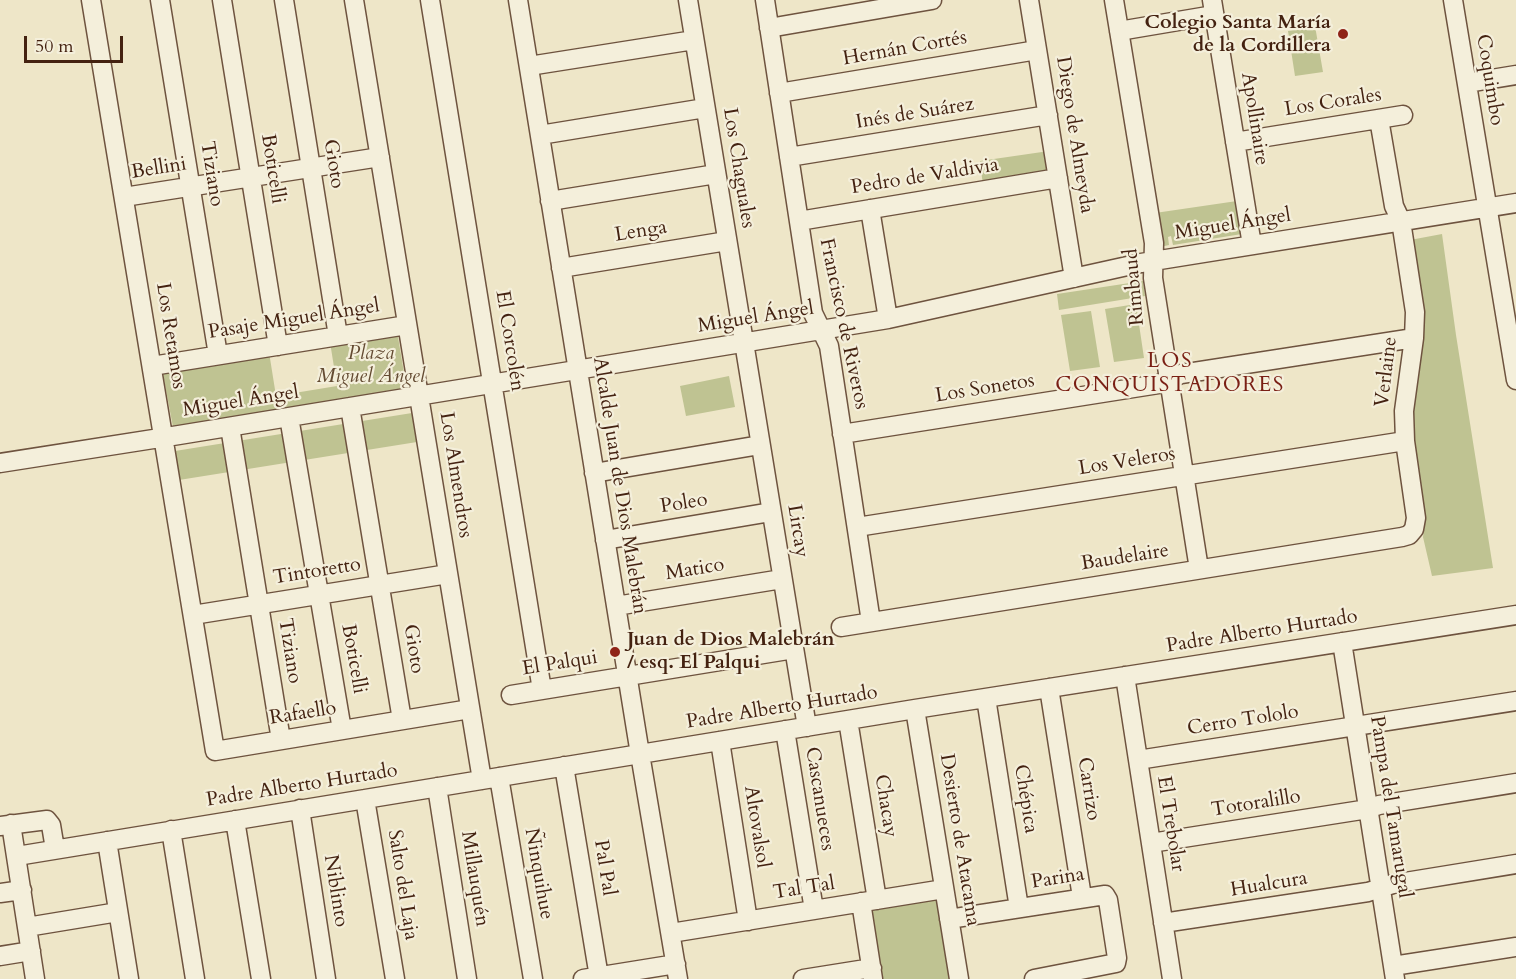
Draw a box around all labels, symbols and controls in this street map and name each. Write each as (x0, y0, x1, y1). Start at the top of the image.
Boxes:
place label: Colegio Santa María de la Cordillera (1144, 11, 1331, 58)
scale bar (27, 24, 126, 62)
street label: Hernán Cortés (841, 26, 969, 72)
marker: Colegio Santa María de la Cordillera (1336, 27, 1350, 41)
street label: Coquimbo (1470, 33, 1508, 127)
text: 50 m (35, 34, 74, 59)
street label: Diego de Almeyda (1050, 55, 1098, 215)
street label: Apollinaire (1235, 71, 1273, 167)
street label: Los Corales (1283, 83, 1383, 123)
street label: Inés de Suárez (854, 93, 976, 135)
street label: Los Chaguales (717, 106, 759, 230)
street label: Boticelli (255, 132, 289, 206)
street label: Gioto (317, 138, 349, 190)
street label: Tiziano (194, 140, 228, 208)
street label: Bellini (130, 153, 188, 185)
street label: Pedro de Valdivia (849, 153, 1001, 201)
street label: Miguel Ángel (1173, 204, 1293, 246)
street label: Lenga (613, 216, 669, 248)
street label: Francisco de Riveros (813, 236, 873, 412)
street label: Rimbaud (1120, 247, 1150, 327)
street label: Los Retamos (150, 281, 190, 391)
street label: El Corcolén (489, 289, 529, 393)
street label: Pasaje Miguel Ángel (207, 295, 381, 345)
street label: Miguel Ángel (696, 297, 816, 339)
street label: Verlaine (1371, 335, 1403, 409)
park label: Plaza Miguel Ángel (317, 342, 425, 389)
district label: LOS CONQUISTADORES (1055, 349, 1285, 399)
street label: Alcalde Juan de Dios Malebrán (587, 356, 651, 616)
street label: Los Sonetos (934, 369, 1036, 409)
street label: Miguel Ángel (181, 381, 301, 423)
street label: Los Almendros (433, 410, 477, 540)
street label: Los Veleros (1077, 443, 1177, 481)
street label: Poleo (659, 488, 709, 520)
street label: Lircay (781, 503, 813, 559)
street label: Baudelaire (1079, 539, 1171, 577)
street label: Tintoretto (271, 553, 363, 591)
street label: Matico (664, 554, 726, 586)
street label: Padre Alberto Hurtado (1165, 605, 1359, 659)
street label: Tiziano (272, 617, 306, 685)
street label: Boticelli (335, 622, 371, 696)
street label: Gioto (397, 623, 429, 675)
place label: Juan de Dios Malebrán / esq. El Palqui (627, 628, 835, 675)
marker: Juan de Dios Malebrán / esq. El Palqui (608, 645, 622, 659)
street label: El Palqui (521, 646, 599, 682)
street label: Padre Alberto Hurtado (685, 681, 879, 735)
street label: Rafaello (268, 697, 338, 731)
street label: Cerro Tololo (1186, 700, 1300, 742)
street label: Pampa del Tamarugal (1364, 714, 1416, 900)
street label: Cascanueces (799, 745, 839, 853)
street label: Desierto de Atacama (934, 752, 984, 928)
street label: Carrizo (1071, 756, 1105, 822)
street label: Padre Alberto Hurtado (205, 759, 399, 813)
street label: Chépica (1008, 763, 1042, 835)
street label: Chacay (868, 773, 902, 839)
street label: El Trebolar (1151, 775, 1189, 873)
street label: Altovalsol (738, 784, 774, 870)
street label: Totoralillo (1210, 785, 1302, 823)
street label: Ñinquihue (518, 826, 558, 922)
street label: Salto del Laja (381, 828, 423, 942)
street label: Millauquén (455, 830, 493, 928)
street label: Pal Pal (588, 838, 620, 898)
street label: Niblinto (317, 853, 353, 929)
street label: Parina (1030, 863, 1086, 895)
street label: Hualcura (1229, 867, 1309, 903)
street label: Tal Tal (771, 872, 837, 906)

